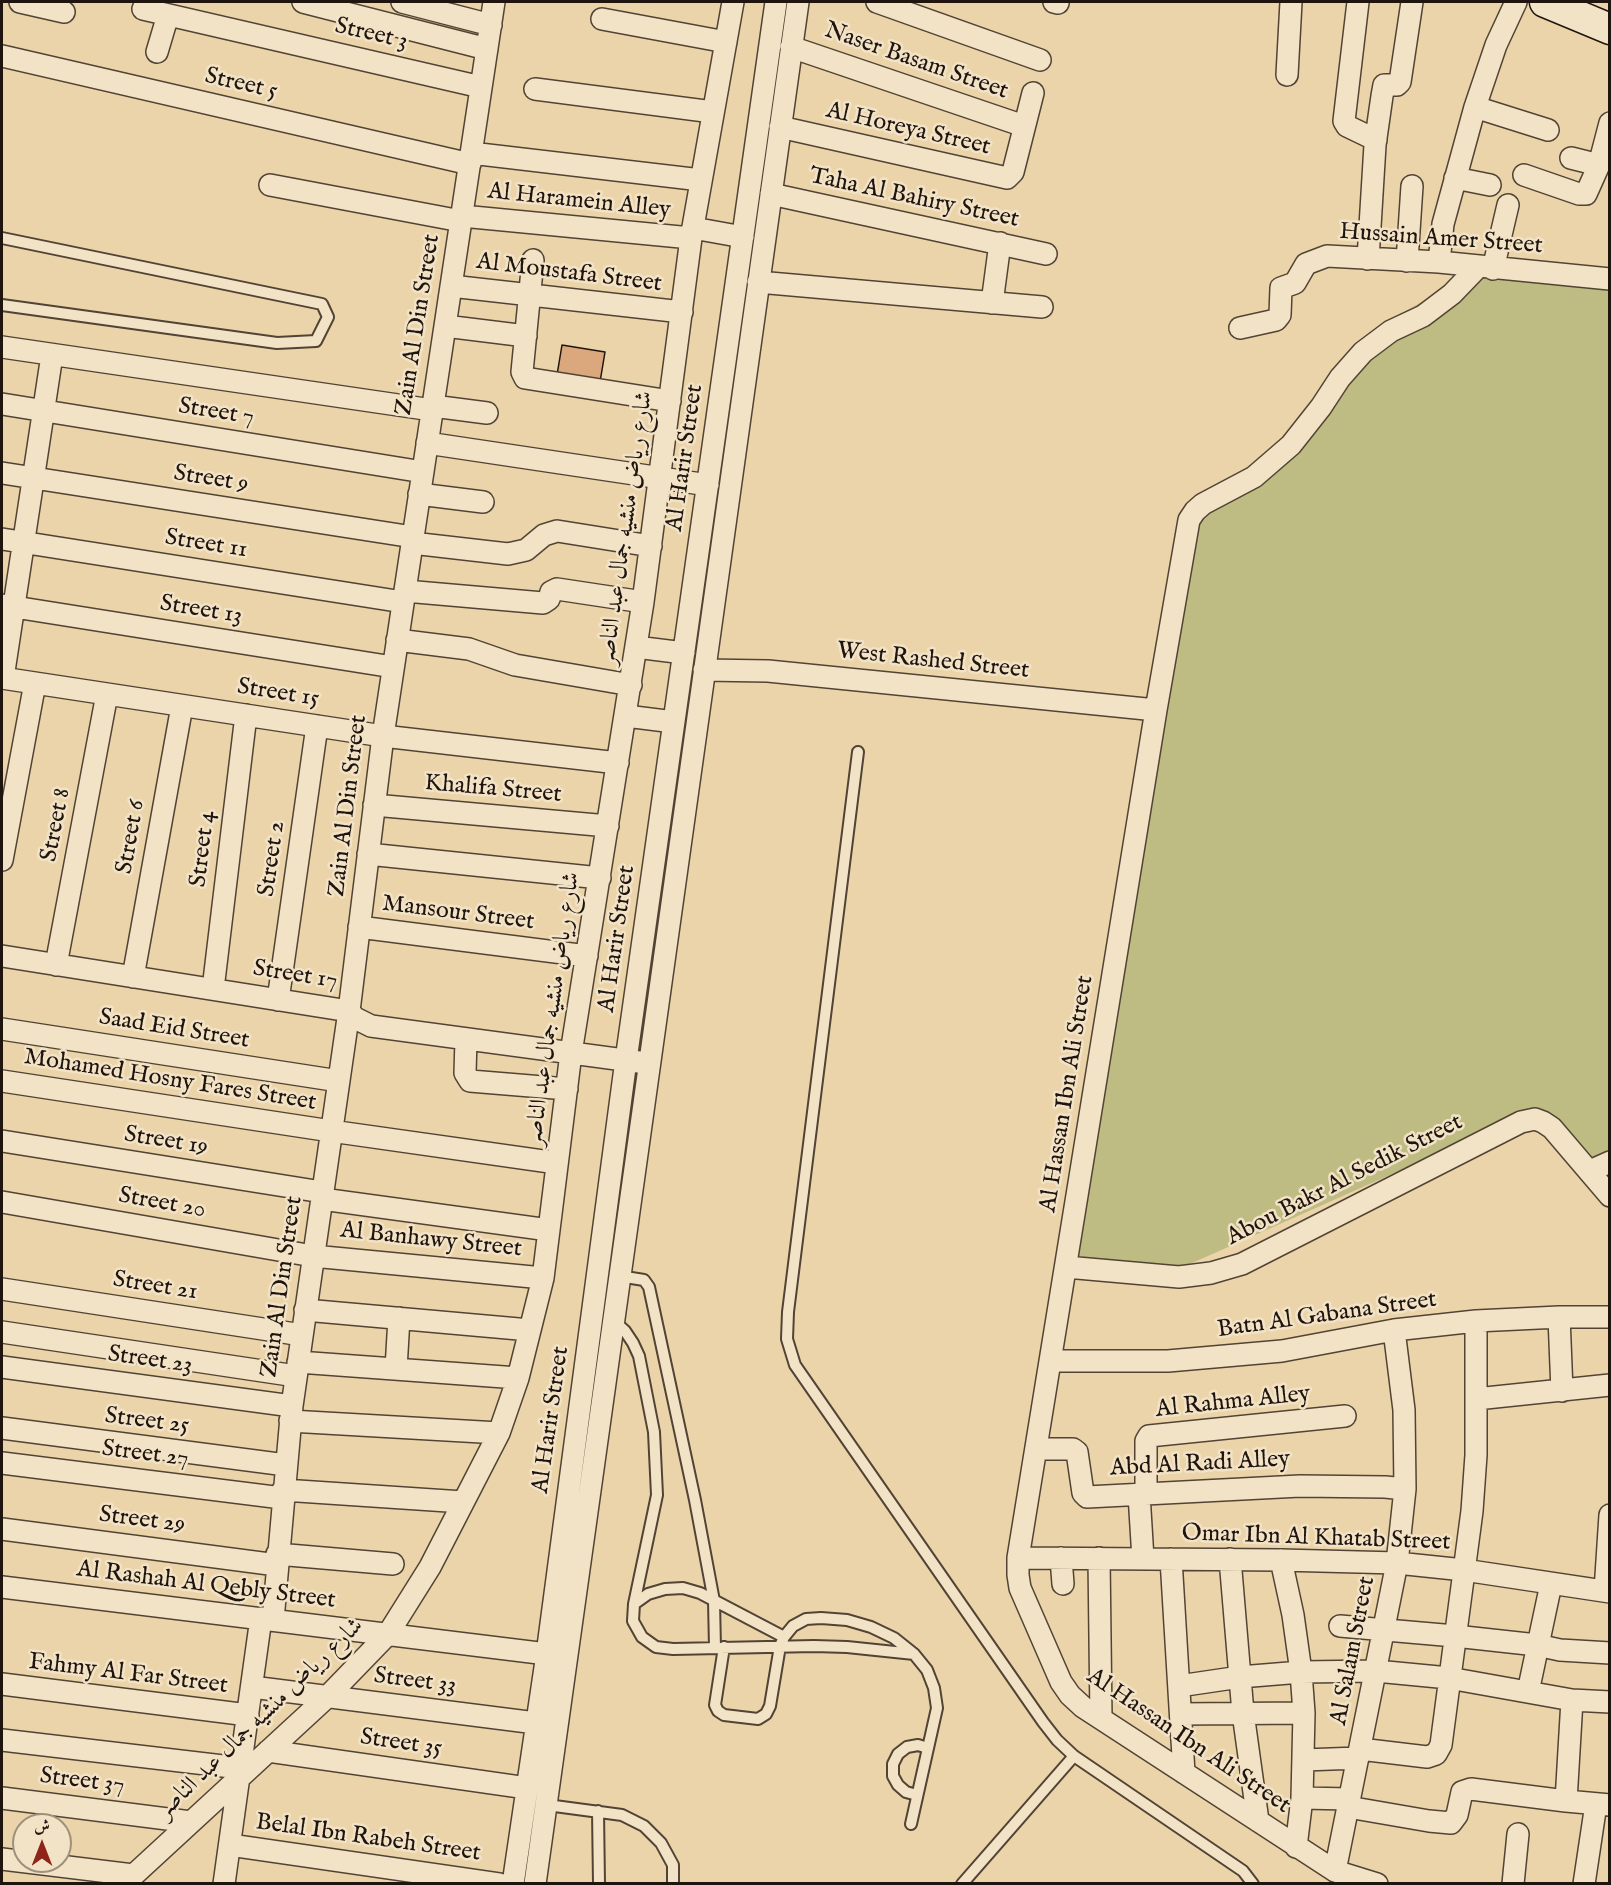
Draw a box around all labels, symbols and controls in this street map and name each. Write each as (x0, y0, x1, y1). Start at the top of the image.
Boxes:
street label: Street 3 (332, 13, 410, 57)
street label: Naser Basam Street (820, 17, 1012, 107)
street label: Street 5 (202, 63, 280, 107)
street label: Al Horeya Street (823, 97, 993, 163)
street label: Taha Al Bahiry Street (807, 163, 1021, 235)
street label: Al Haramein Alley (486, 178, 672, 226)
street label: Hussain Amer Street (1338, 219, 1544, 261)
street label: Zain Al Din Street (390, 232, 448, 418)
street label: Al Moustafa Street (475, 248, 663, 300)
street label: Al Harir Street (661, 383, 711, 533)
street label: شارع رياض منشيه جمال عبد الناصر (594, 389, 660, 667)
street label: Street 7 (176, 393, 256, 433)
street label: Street 9 (172, 460, 250, 500)
street label: Street 11 (163, 524, 249, 566)
street label: Street 13 (158, 590, 244, 632)
street label: West Rashed Street (836, 638, 1030, 686)
street label: Street 15 (235, 673, 321, 715)
street label: Zain Al Din Street (324, 713, 374, 899)
street label: Khalifa Street (423, 770, 563, 810)
street label: Street 8 (36, 786, 78, 864)
street label: Street 6 (111, 798, 153, 876)
street label: Street 4 (185, 809, 223, 889)
street label: Street 2 (253, 819, 293, 899)
street label: Al Harir Street (593, 864, 643, 1014)
street label: شارع رياض منشيه جمال عبد الناصر (521, 870, 587, 1148)
street label: Mansour Street (380, 890, 536, 938)
street label: Street 17 (251, 955, 339, 997)
street label: Al Hassan Ibn Ali Street (1035, 973, 1101, 1215)
street label: Saad Eid Street (97, 1004, 251, 1056)
street label: Mohamed Hosny Fares Street (22, 1044, 318, 1118)
street label: Abou Bakr Al Sedik Street (1222, 1109, 1468, 1253)
street label: Street 19 (122, 1121, 210, 1163)
street label: Street 20 (116, 1182, 208, 1226)
street label: Zain Al Din Street (256, 1194, 310, 1380)
street label: Al Banhawy Street (339, 1217, 523, 1265)
street label: Street 21 (111, 1266, 199, 1308)
street label: Batn Al Gabana Street (1215, 1286, 1439, 1346)
street label: Street 23 (106, 1341, 194, 1381)
street label: Al Harir Street (527, 1345, 577, 1495)
street label: Al Rahma Alley (1154, 1381, 1312, 1425)
street label: Street 25 (103, 1403, 191, 1441)
street label: Street 27 (100, 1435, 190, 1475)
street label: Abd Al Radi Alley (1109, 1446, 1291, 1484)
street label: Street 29 (97, 1501, 187, 1541)
street label: Omar Ibn Al Khatab Street (1181, 1520, 1451, 1558)
street label: Al Rashah Al Qebly Street (75, 1556, 337, 1616)
street label: Al Salam Street (1325, 1574, 1383, 1728)
street label: شارع رياض منشيه جمال عبد الناصر (152, 1613, 370, 1825)
street label: Fahmy Al Far Street (27, 1648, 229, 1702)
street label: Street 33 (372, 1663, 458, 1701)
street label: Al Hassan Ibn Ali Street (1081, 1663, 1295, 1821)
street label: Street 35 (358, 1724, 444, 1764)
street label: Street 37 (38, 1763, 126, 1801)
street label: Belal Ibn Rabeh Street (254, 1809, 482, 1869)
north arrow (12, 1813, 72, 1873)
text: ش (34, 1817, 50, 1837)

